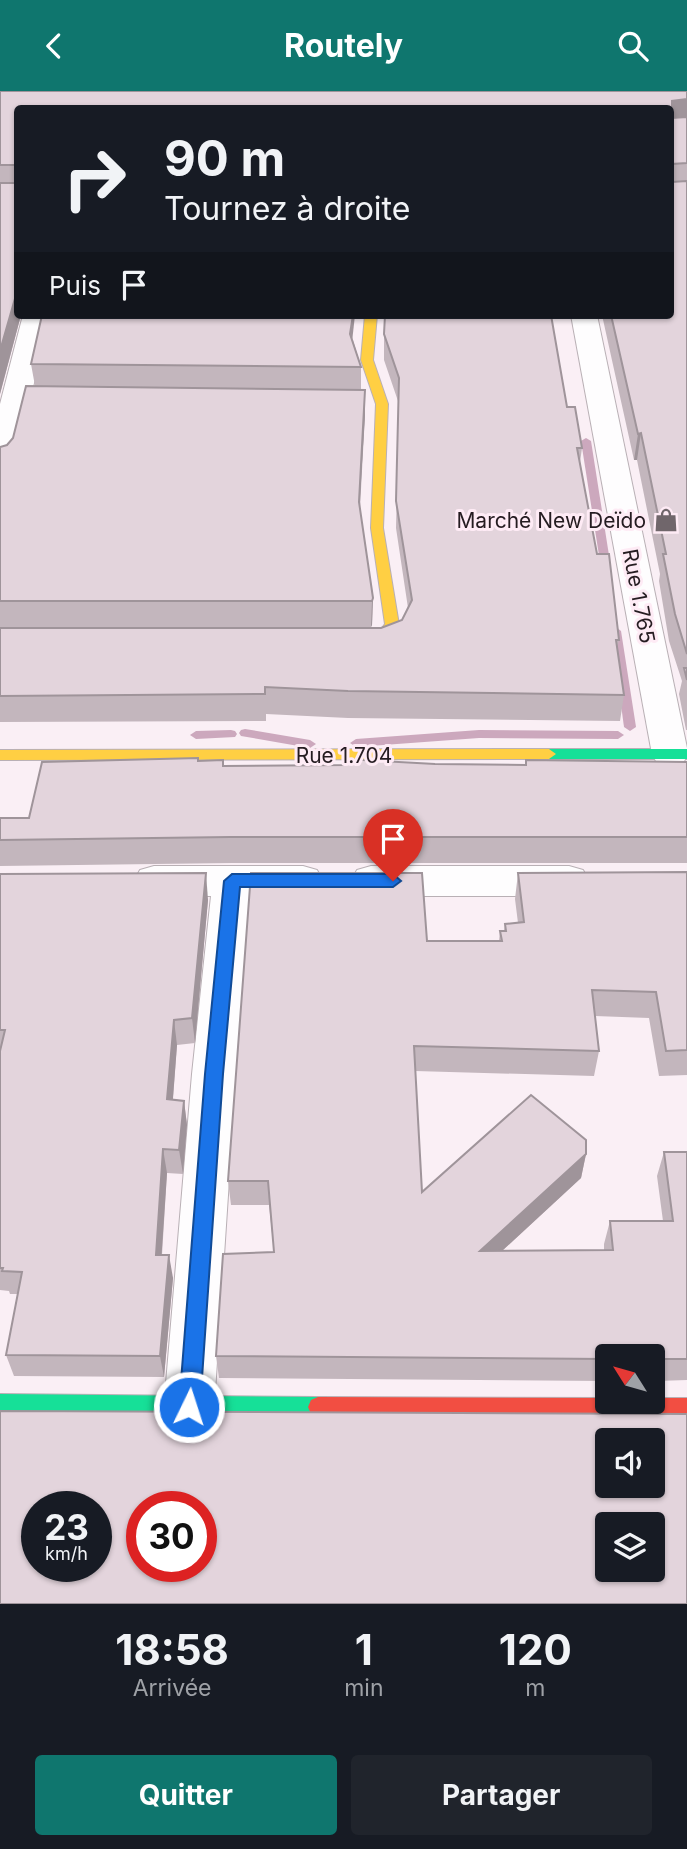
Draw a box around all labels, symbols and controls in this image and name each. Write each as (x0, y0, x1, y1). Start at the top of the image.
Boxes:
text: Routely (284, 26, 403, 65)
icon: back (35, 27, 73, 65)
icon: search (614, 27, 652, 65)
text: 90 m (164, 129, 285, 188)
icon: right (49, 133, 140, 224)
text: Tournez à droite (164, 189, 410, 228)
icon: arrive (115, 266, 153, 304)
text: Puis (49, 270, 101, 301)
shop icon: Marché New Deïdo (652, 506, 680, 534)
place label: Marché New Deïdo (456, 508, 646, 533)
street label: Rue 1.765 (618, 547, 660, 645)
street label: Rue 1.704 (296, 743, 392, 768)
pin (363, 809, 423, 881)
icon: arrive (374, 820, 412, 858)
north arrow (595, 1344, 665, 1414)
map controls (595, 1344, 665, 1582)
position arrow (152, 1370, 226, 1444)
button: sound (595, 1428, 665, 1498)
speed limit sign: 30 (126, 1491, 217, 1582)
text: 23 (44, 1506, 89, 1548)
button: layers (595, 1512, 665, 1582)
text: km/h (45, 1543, 88, 1564)
text: 18:58 (115, 1624, 229, 1675)
text: 1 (355, 1624, 373, 1675)
text: 120 (499, 1624, 572, 1675)
text: Arrivée (133, 1674, 212, 1702)
text: min (344, 1674, 384, 1702)
text: m (525, 1674, 545, 1702)
button: Quitter (35, 1755, 337, 1835)
button: Partager (351, 1755, 652, 1835)

